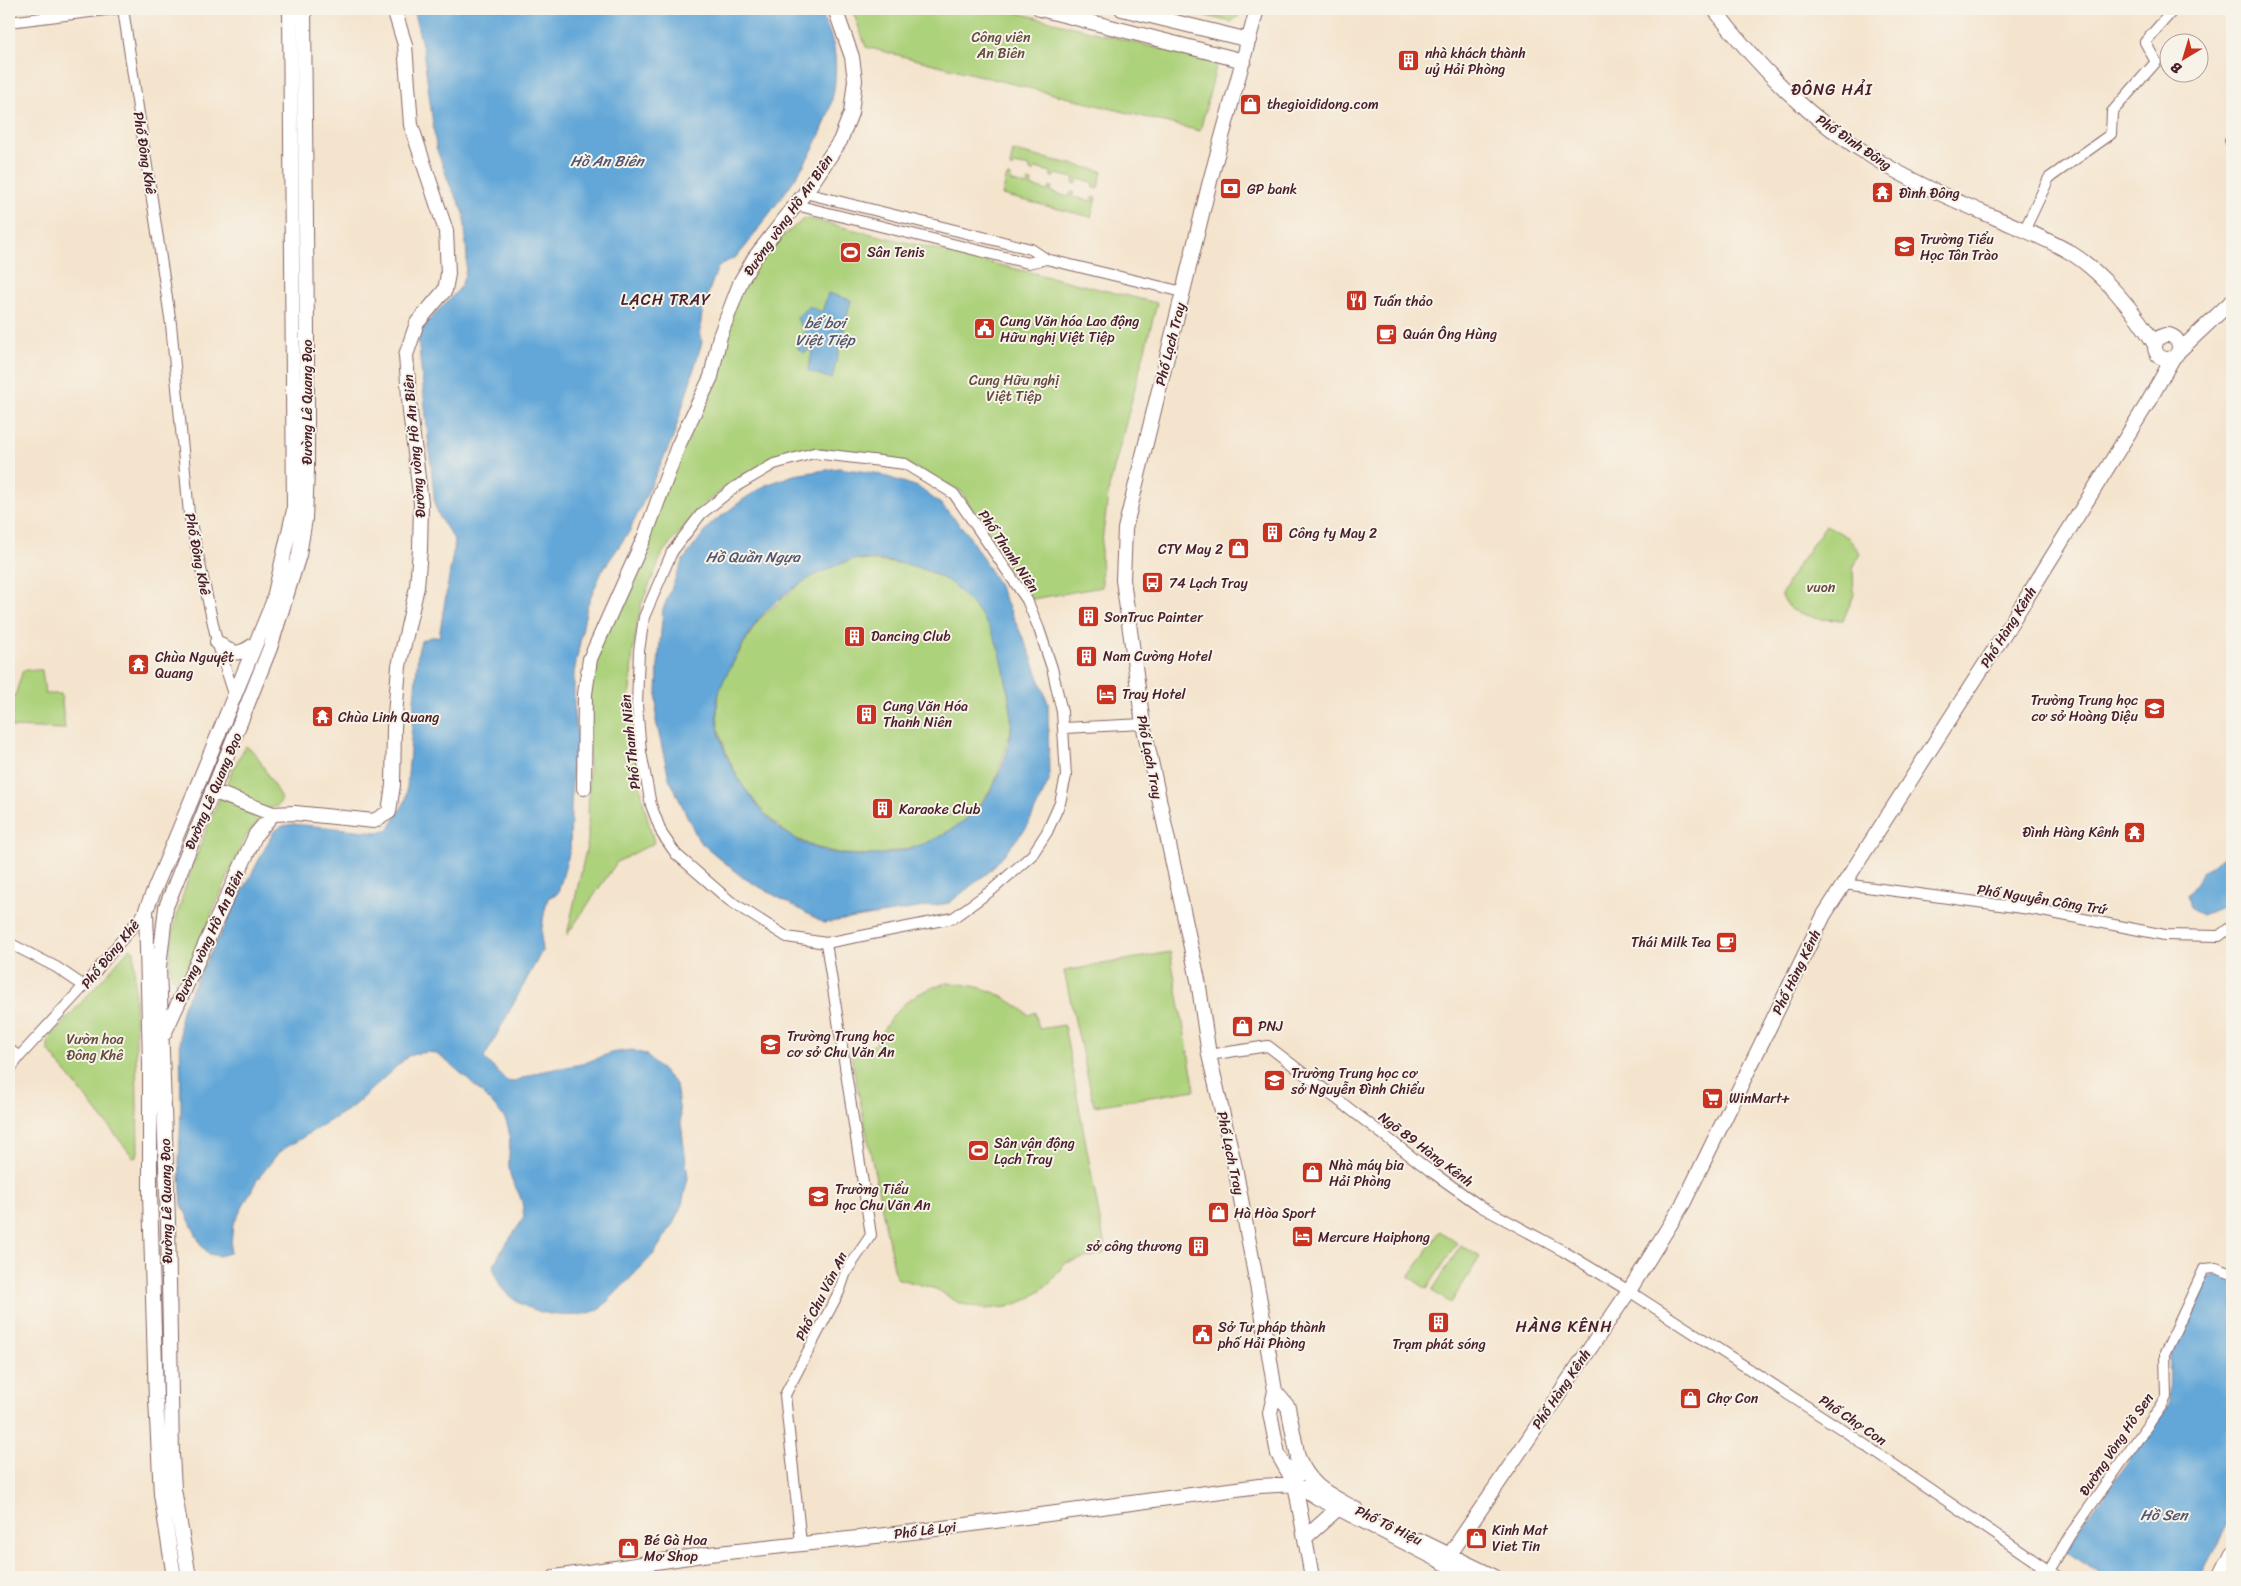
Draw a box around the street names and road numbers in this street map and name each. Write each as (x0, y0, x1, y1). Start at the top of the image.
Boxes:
street label: Phố Đình Đông (1810, 108, 1897, 177)
street label: Phố Đông Khê (126, 110, 163, 196)
street label: Đường vòng Hồ An Biên (737, 149, 840, 281)
street label: Phố Lạch Tray (1148, 299, 1193, 388)
street label: Đường Lê Quang Đạo (295, 339, 320, 465)
street label: Đường vòng Hồ An Biên (396, 373, 433, 519)
street label: Phố Thanh Niên (971, 505, 1046, 598)
street label: Phố Đông Khê (177, 511, 218, 597)
street label: Phố Hàng Kênh (1973, 581, 2044, 673)
street label: Phố Thanh Niên (613, 693, 648, 791)
street label: Phố Lạch Tray (1129, 713, 1170, 802)
street label: Đường Lê Quang Đạo (177, 729, 249, 854)
street label: Đường vòng Hồ An Biên (168, 865, 251, 1007)
street label: Phố Nguyễn Công Trứ (1975, 877, 2110, 922)
street label: Phố Đông Khê (74, 914, 146, 995)
street label: Phố Hàng Kênh (1765, 925, 1828, 1019)
street label: Ngõ 89 Hàng Kênh (1373, 1105, 1479, 1194)
street label: Phố Lạch Tray (1209, 1109, 1252, 1198)
street label: Đường Lê Quang Đạo (153, 1138, 180, 1264)
street label: Phố Chu Văn An (788, 1247, 855, 1345)
street label: Phố Hàng Kênh (1525, 1344, 1598, 1435)
street label: Đường Vòng Hồ Sen (2072, 1387, 2161, 1501)
street label: Phố Chợ Con (1813, 1388, 1892, 1453)
street label: Phố Tô Hiệu (1351, 1498, 1427, 1553)
street label: Phố Lê Lợi (893, 1514, 959, 1547)

